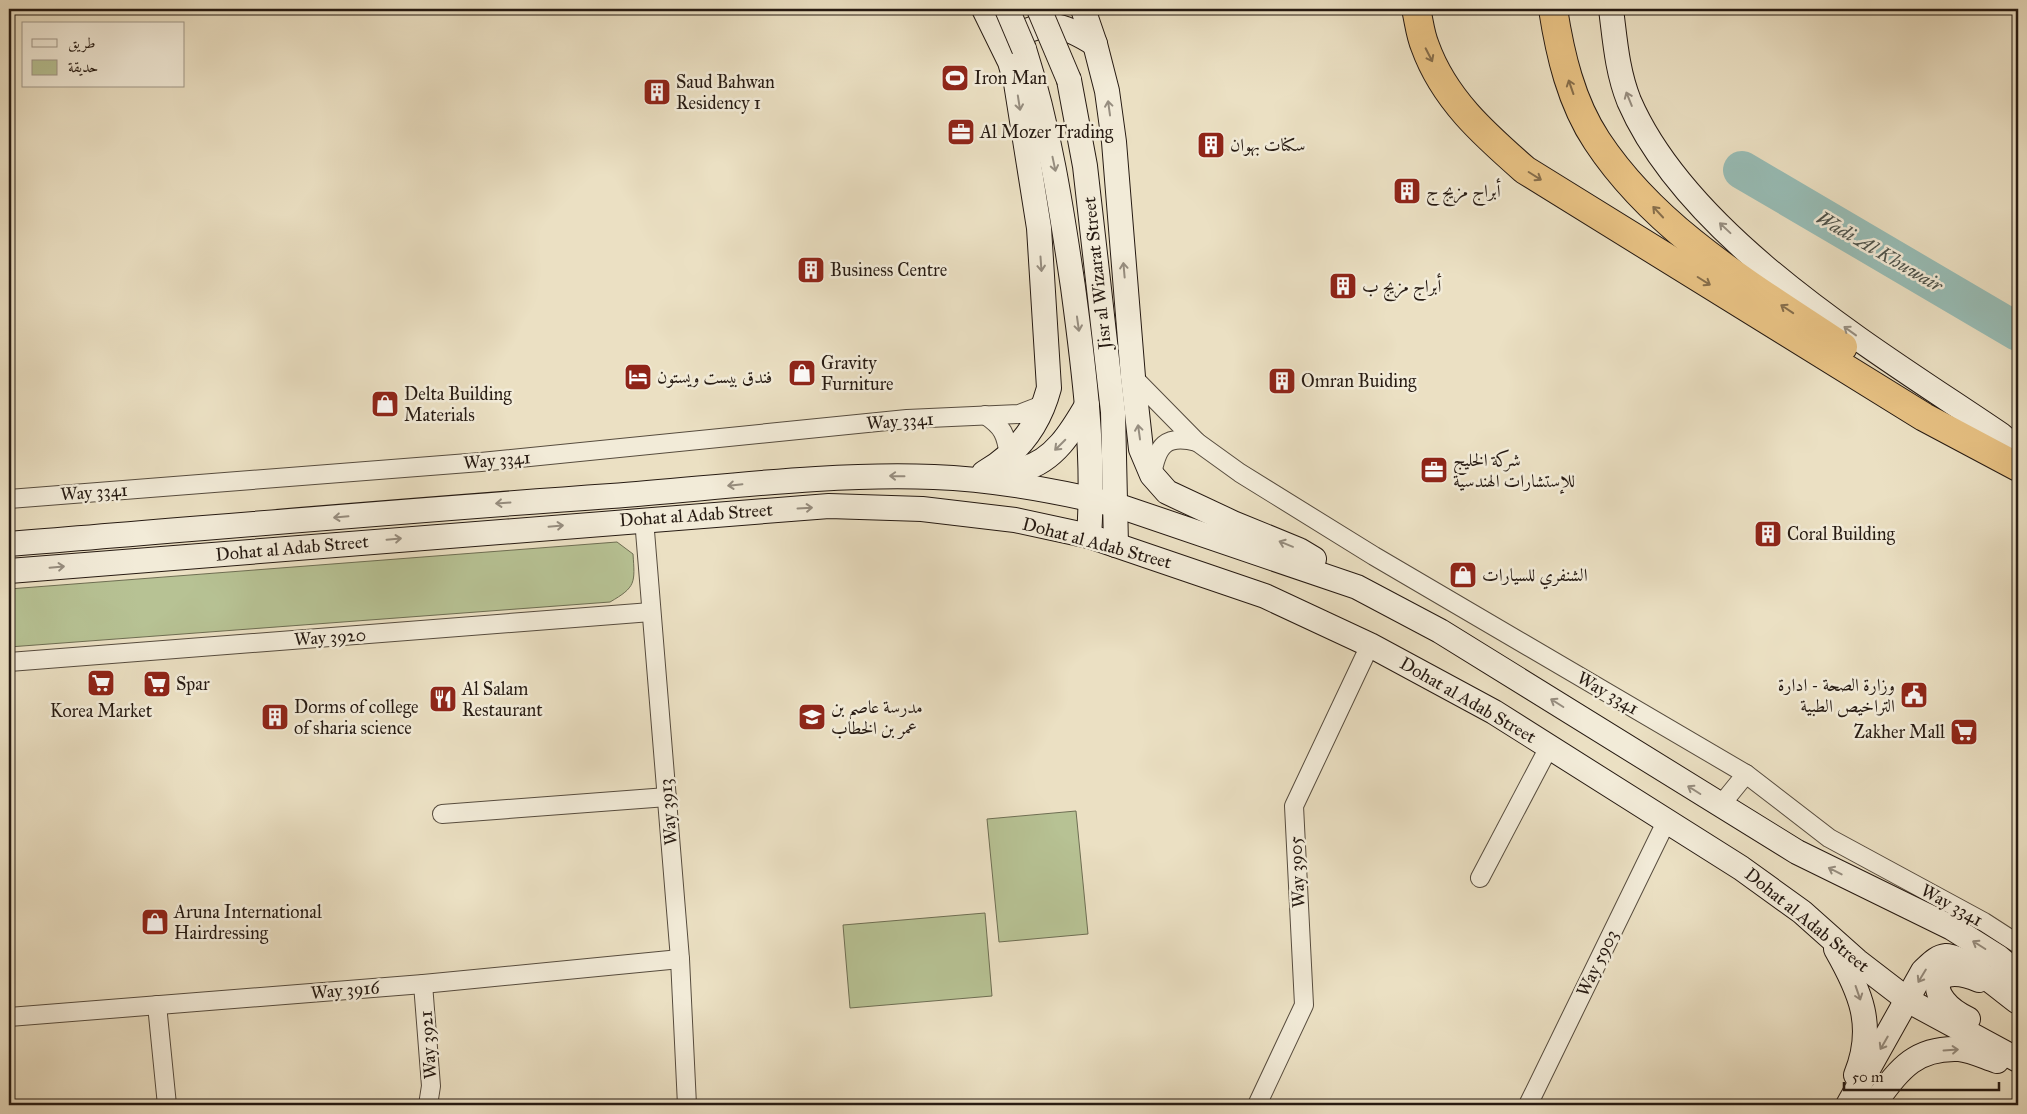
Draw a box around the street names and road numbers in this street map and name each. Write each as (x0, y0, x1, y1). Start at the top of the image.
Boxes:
street label: Jisr al Wizarat Street (1078, 195, 1117, 352)
street label: Way 3341 (866, 408, 934, 434)
street label: Way 3341 (462, 446, 532, 474)
street label: Way 3341 (60, 479, 128, 505)
street label: Dohat al Adab Street (619, 499, 774, 531)
street label: Dohat al Adab Street (1020, 513, 1175, 574)
street label: Dohat al Adab Street (215, 530, 370, 566)
street label: Way 3920 (293, 624, 367, 650)
street label: Dohat al Adab Street (1396, 652, 1541, 748)
street label: Way 3341 (1573, 667, 1643, 719)
street label: Way 3913 (654, 778, 682, 846)
street label: Way 3905 (1284, 835, 1310, 908)
street label: Dohat al Adab Street (1740, 863, 1874, 977)
street label: Way 3341 (1917, 879, 1987, 931)
street label: Way 5903 (1571, 926, 1623, 1000)
street label: Way 3916 (310, 976, 381, 1004)
street label: Way 3921 (415, 1010, 441, 1080)

